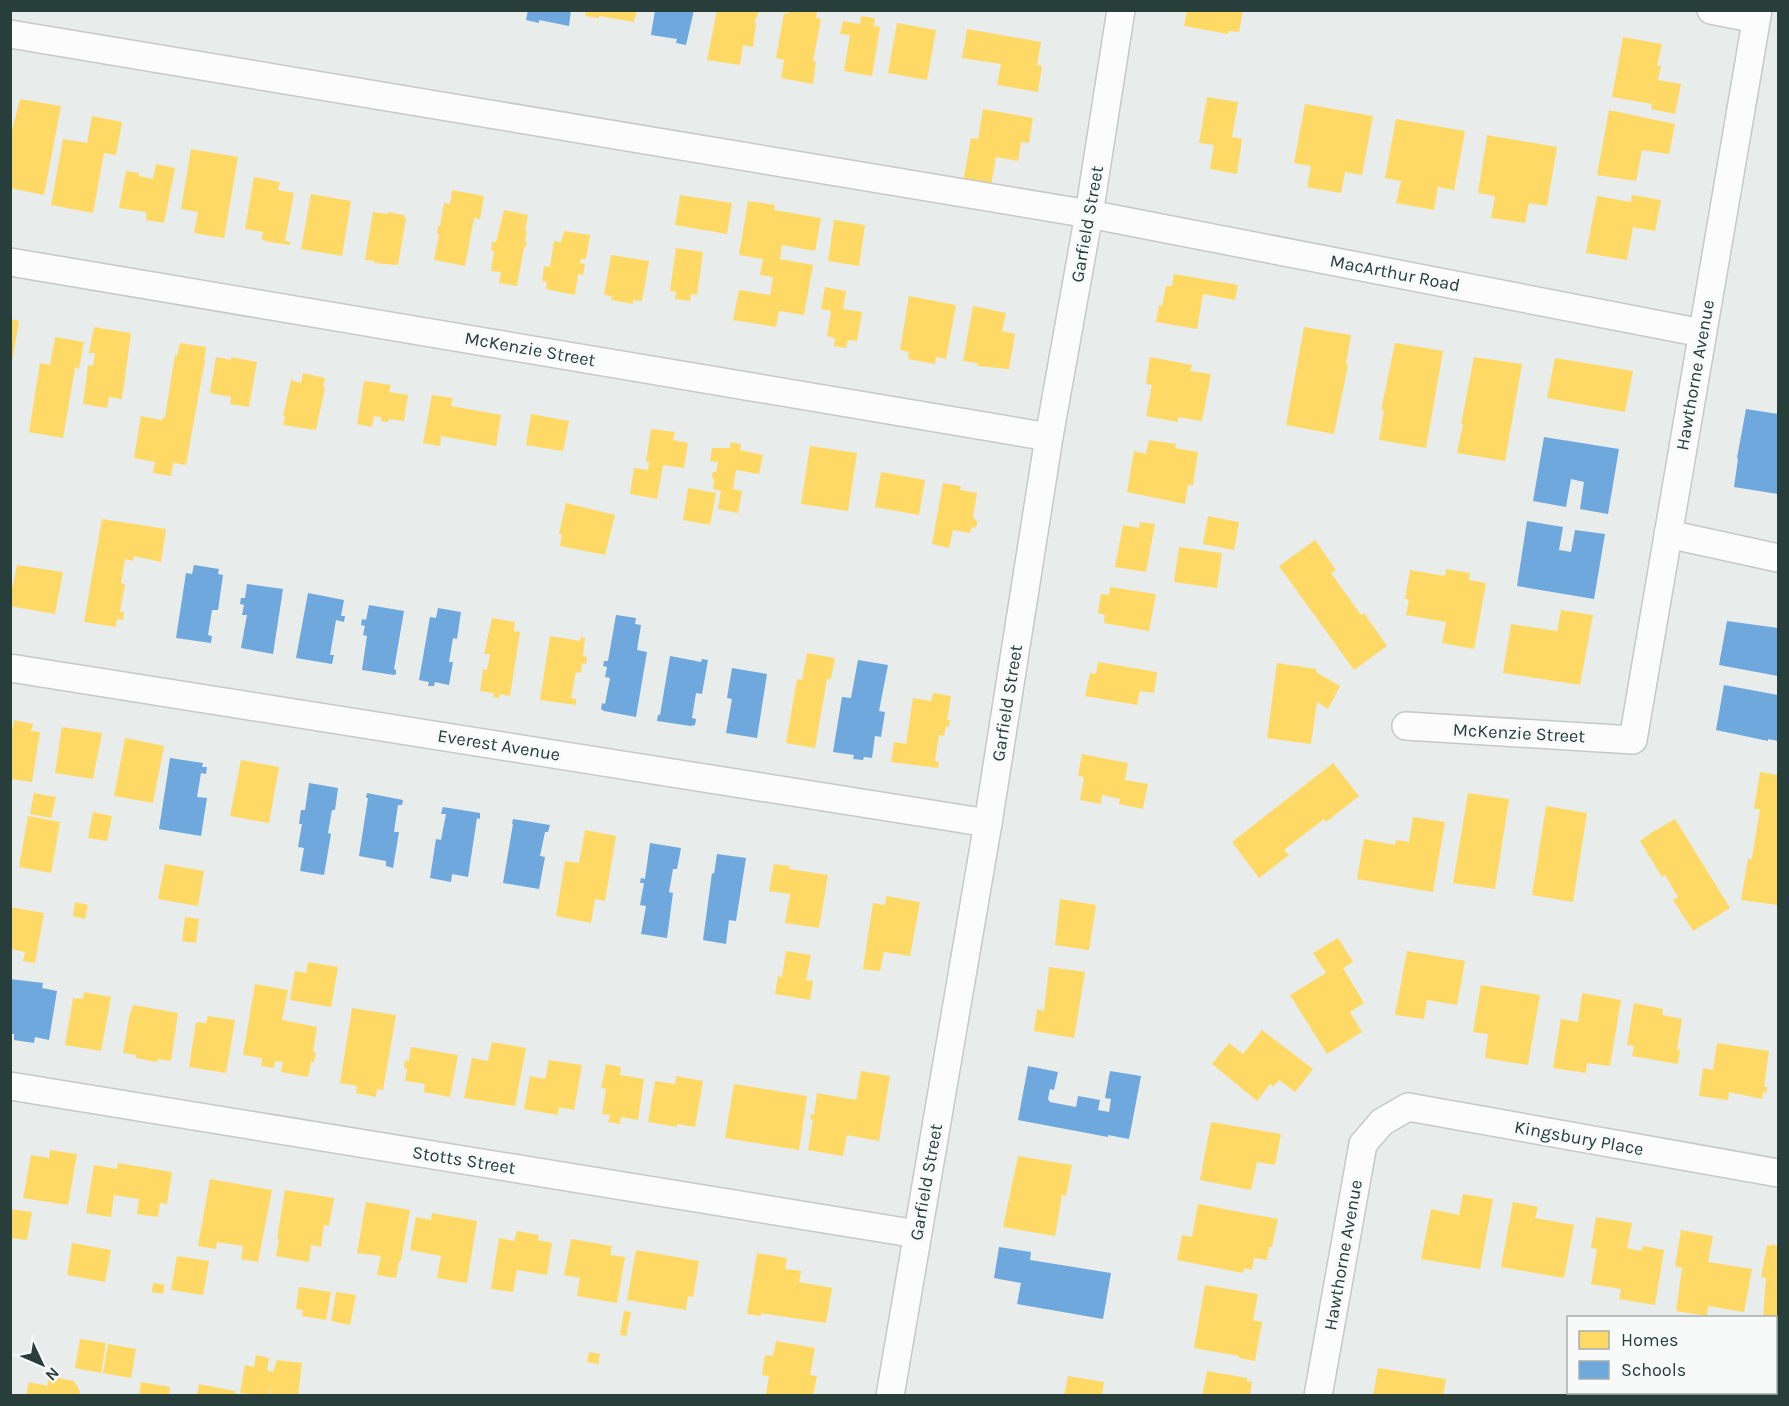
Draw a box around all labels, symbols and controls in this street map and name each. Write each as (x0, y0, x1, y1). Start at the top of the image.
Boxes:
street label: Garfield Street (1066, 164, 1108, 284)
street label: MacArthur Road (1328, 250, 1462, 296)
street label: Hawthorne Avenue (1671, 298, 1719, 452)
street label: McKenzie Street (463, 327, 597, 371)
street label: Garfield Street (987, 643, 1027, 763)
street label: McKenzie Street (1452, 719, 1586, 747)
street label: Everest Avenue (436, 724, 562, 766)
street label: Kingsbury Place (1513, 1116, 1645, 1160)
street label: Garfield Street (905, 1122, 947, 1242)
street label: Stotts Street (411, 1141, 517, 1179)
street label: Hawthorne Avenue (1319, 1178, 1367, 1332)
legend (1567, 1316, 1777, 1394)
text: Homes (1621, 1329, 1678, 1351)
north arrow (12, 1334, 72, 1394)
text: Schools (1621, 1359, 1686, 1381)
text: N (42, 1363, 63, 1385)

